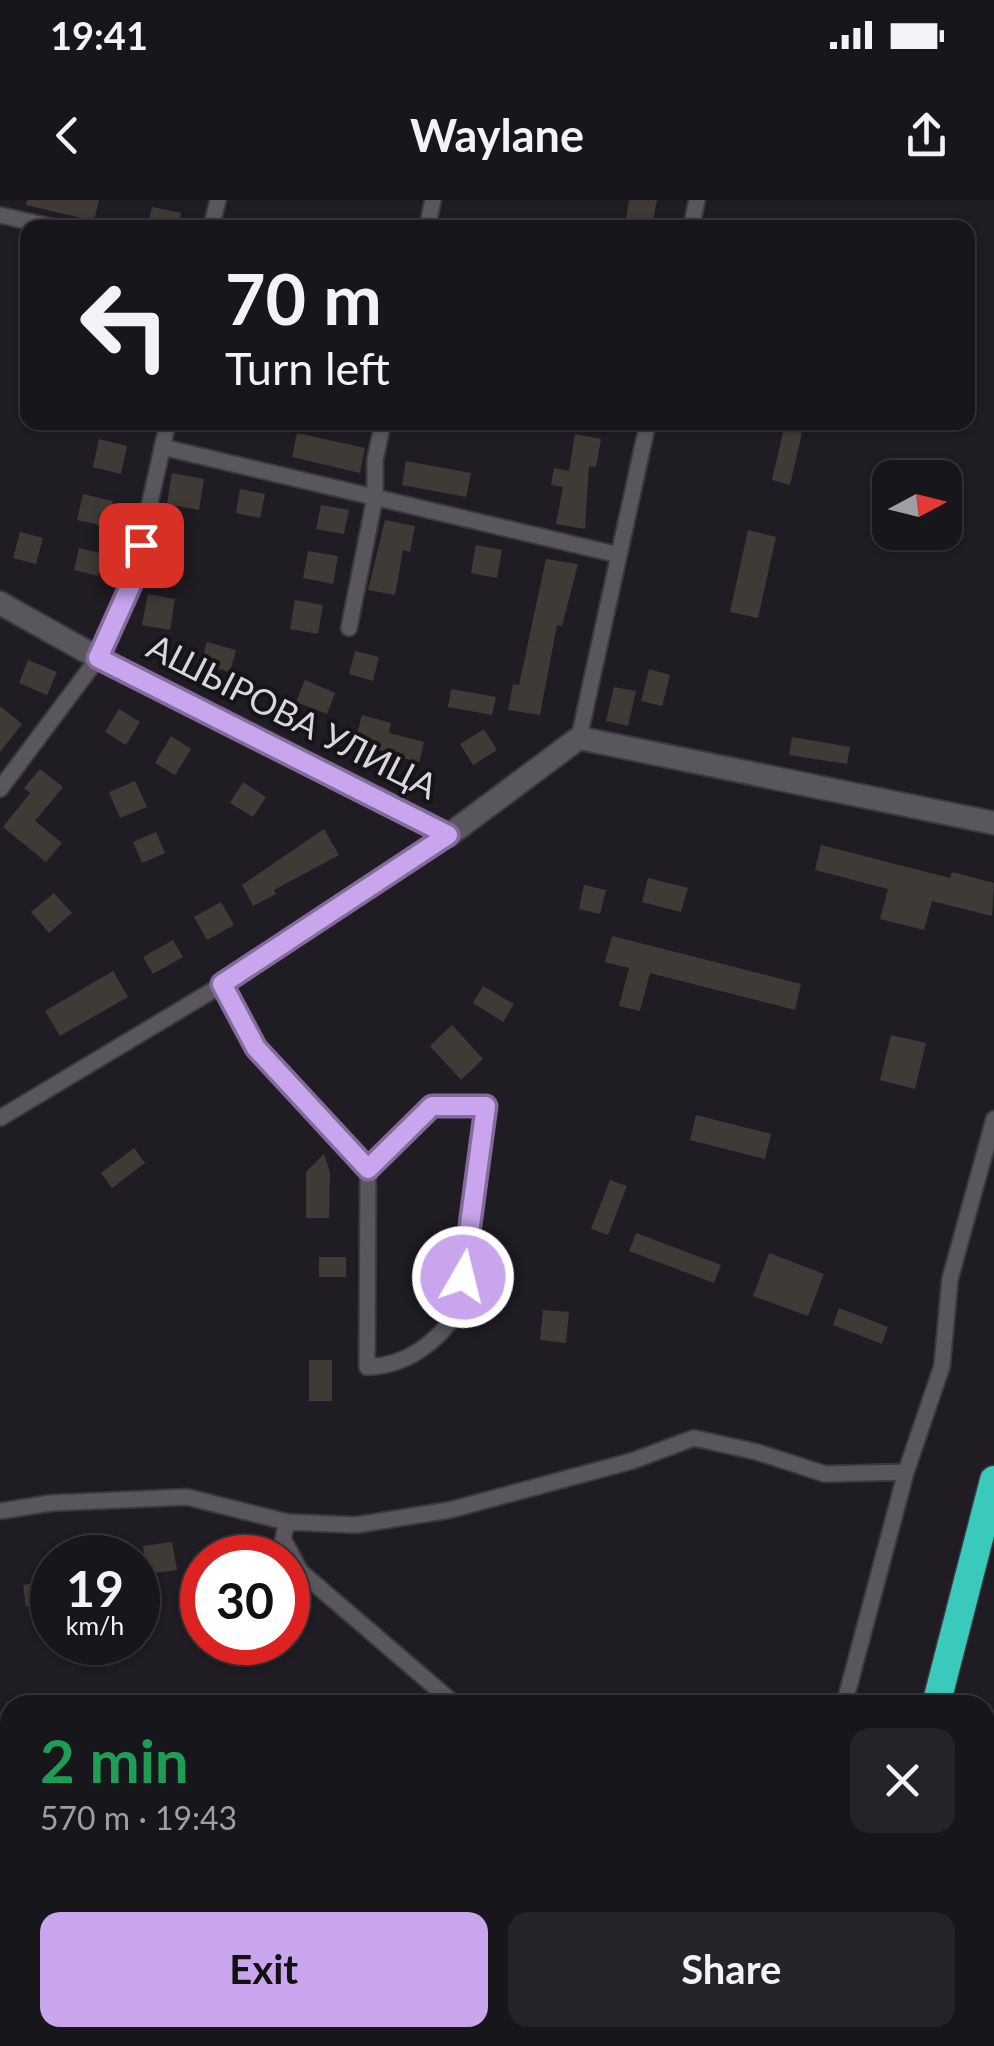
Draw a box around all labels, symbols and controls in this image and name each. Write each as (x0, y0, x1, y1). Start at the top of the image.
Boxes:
text: 19:41 (50, 12, 148, 58)
icon: back (40, 108, 95, 163)
text: Waylane (410, 108, 584, 162)
icon: share (899, 108, 954, 163)
text: 70 m (225, 256, 382, 340)
icon: left (60, 260, 190, 390)
text: Turn left (225, 341, 390, 395)
north arrow (872, 460, 962, 550)
map controls (872, 460, 962, 550)
pin (99, 503, 184, 588)
icon: arrive (114, 518, 169, 573)
street label: АШЫРОВА УЛИЦА (141, 624, 445, 807)
position arrow (411, 1225, 515, 1329)
speed limit sign: 30 (180, 1535, 310, 1665)
text: 19 (66, 1558, 124, 1618)
text: km/h (66, 1610, 124, 1640)
text: 2 min (40, 1724, 189, 1796)
button: close (850, 1728, 955, 1833)
text: 570 m · 19:43 (40, 1798, 237, 1837)
button: Exit (40, 1912, 488, 2027)
button: Share (508, 1912, 955, 2027)

